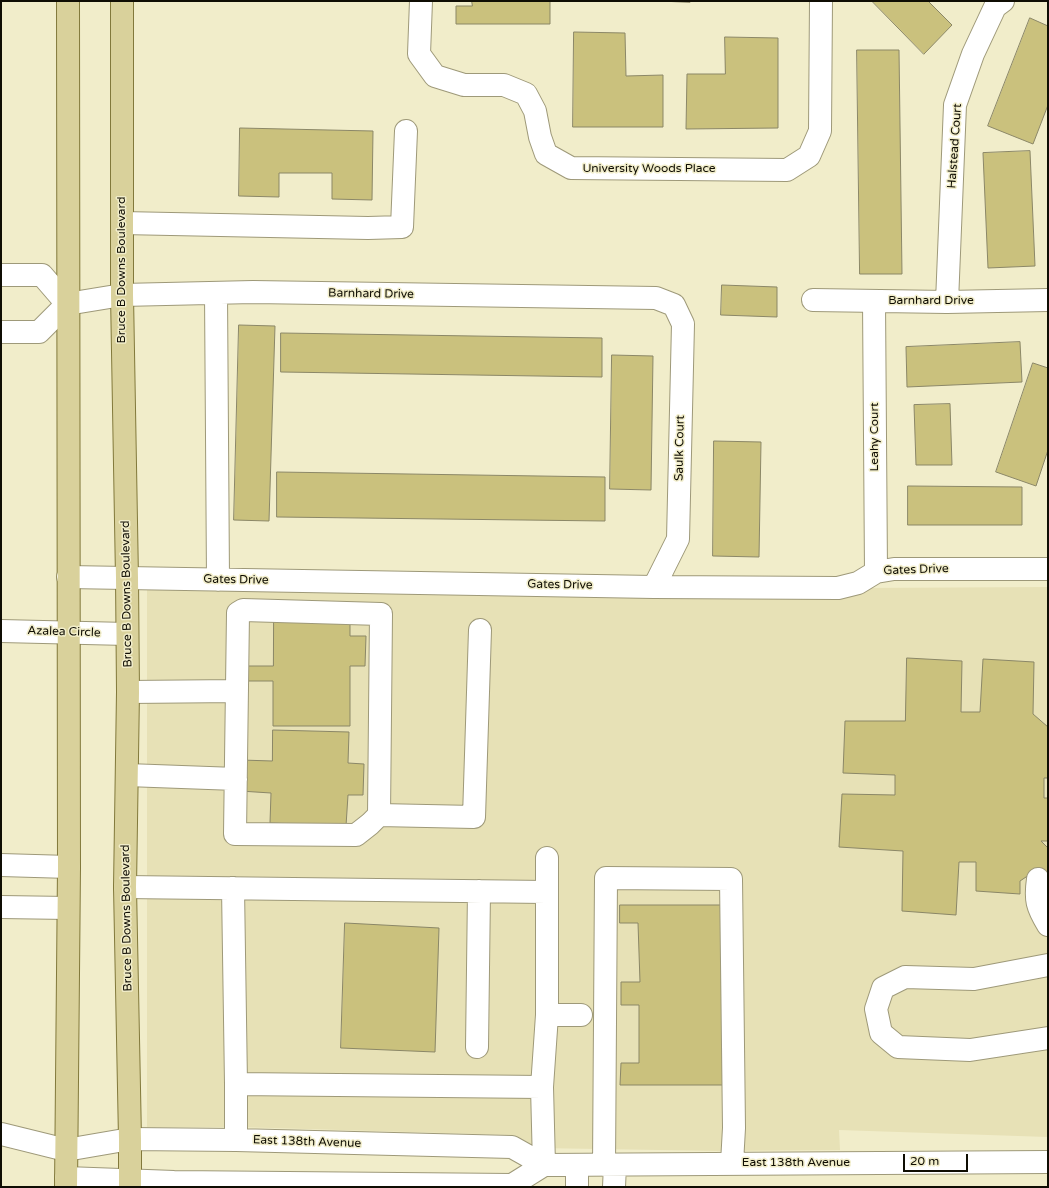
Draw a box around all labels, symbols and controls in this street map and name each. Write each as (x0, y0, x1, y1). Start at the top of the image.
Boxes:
street label: Halstead Court (945, 103, 965, 189)
street label: University Woods Place (582, 162, 716, 176)
street label: Bruce B Downs Boulevard (115, 196, 129, 344)
street label: Barnhard Drive (328, 286, 414, 302)
street label: Barnhard Drive (888, 294, 974, 308)
street label: Leahy Court (868, 402, 882, 472)
street label: Saulk Court (672, 415, 688, 481)
street label: Bruce B Downs Boulevard (119, 520, 135, 668)
street label: Gates Drive (883, 562, 949, 578)
street label: Gates Drive (203, 572, 269, 588)
street label: Gates Drive (527, 577, 593, 593)
street label: Azalea Circle (27, 624, 101, 640)
street label: Bruce B Downs Boulevard (119, 844, 135, 992)
street label: East 138th Avenue (253, 1133, 361, 1151)
scale bar (905, 1146, 970, 1172)
text: 20 m (910, 1154, 939, 1168)
street label: East 138th Avenue (742, 1156, 850, 1170)

